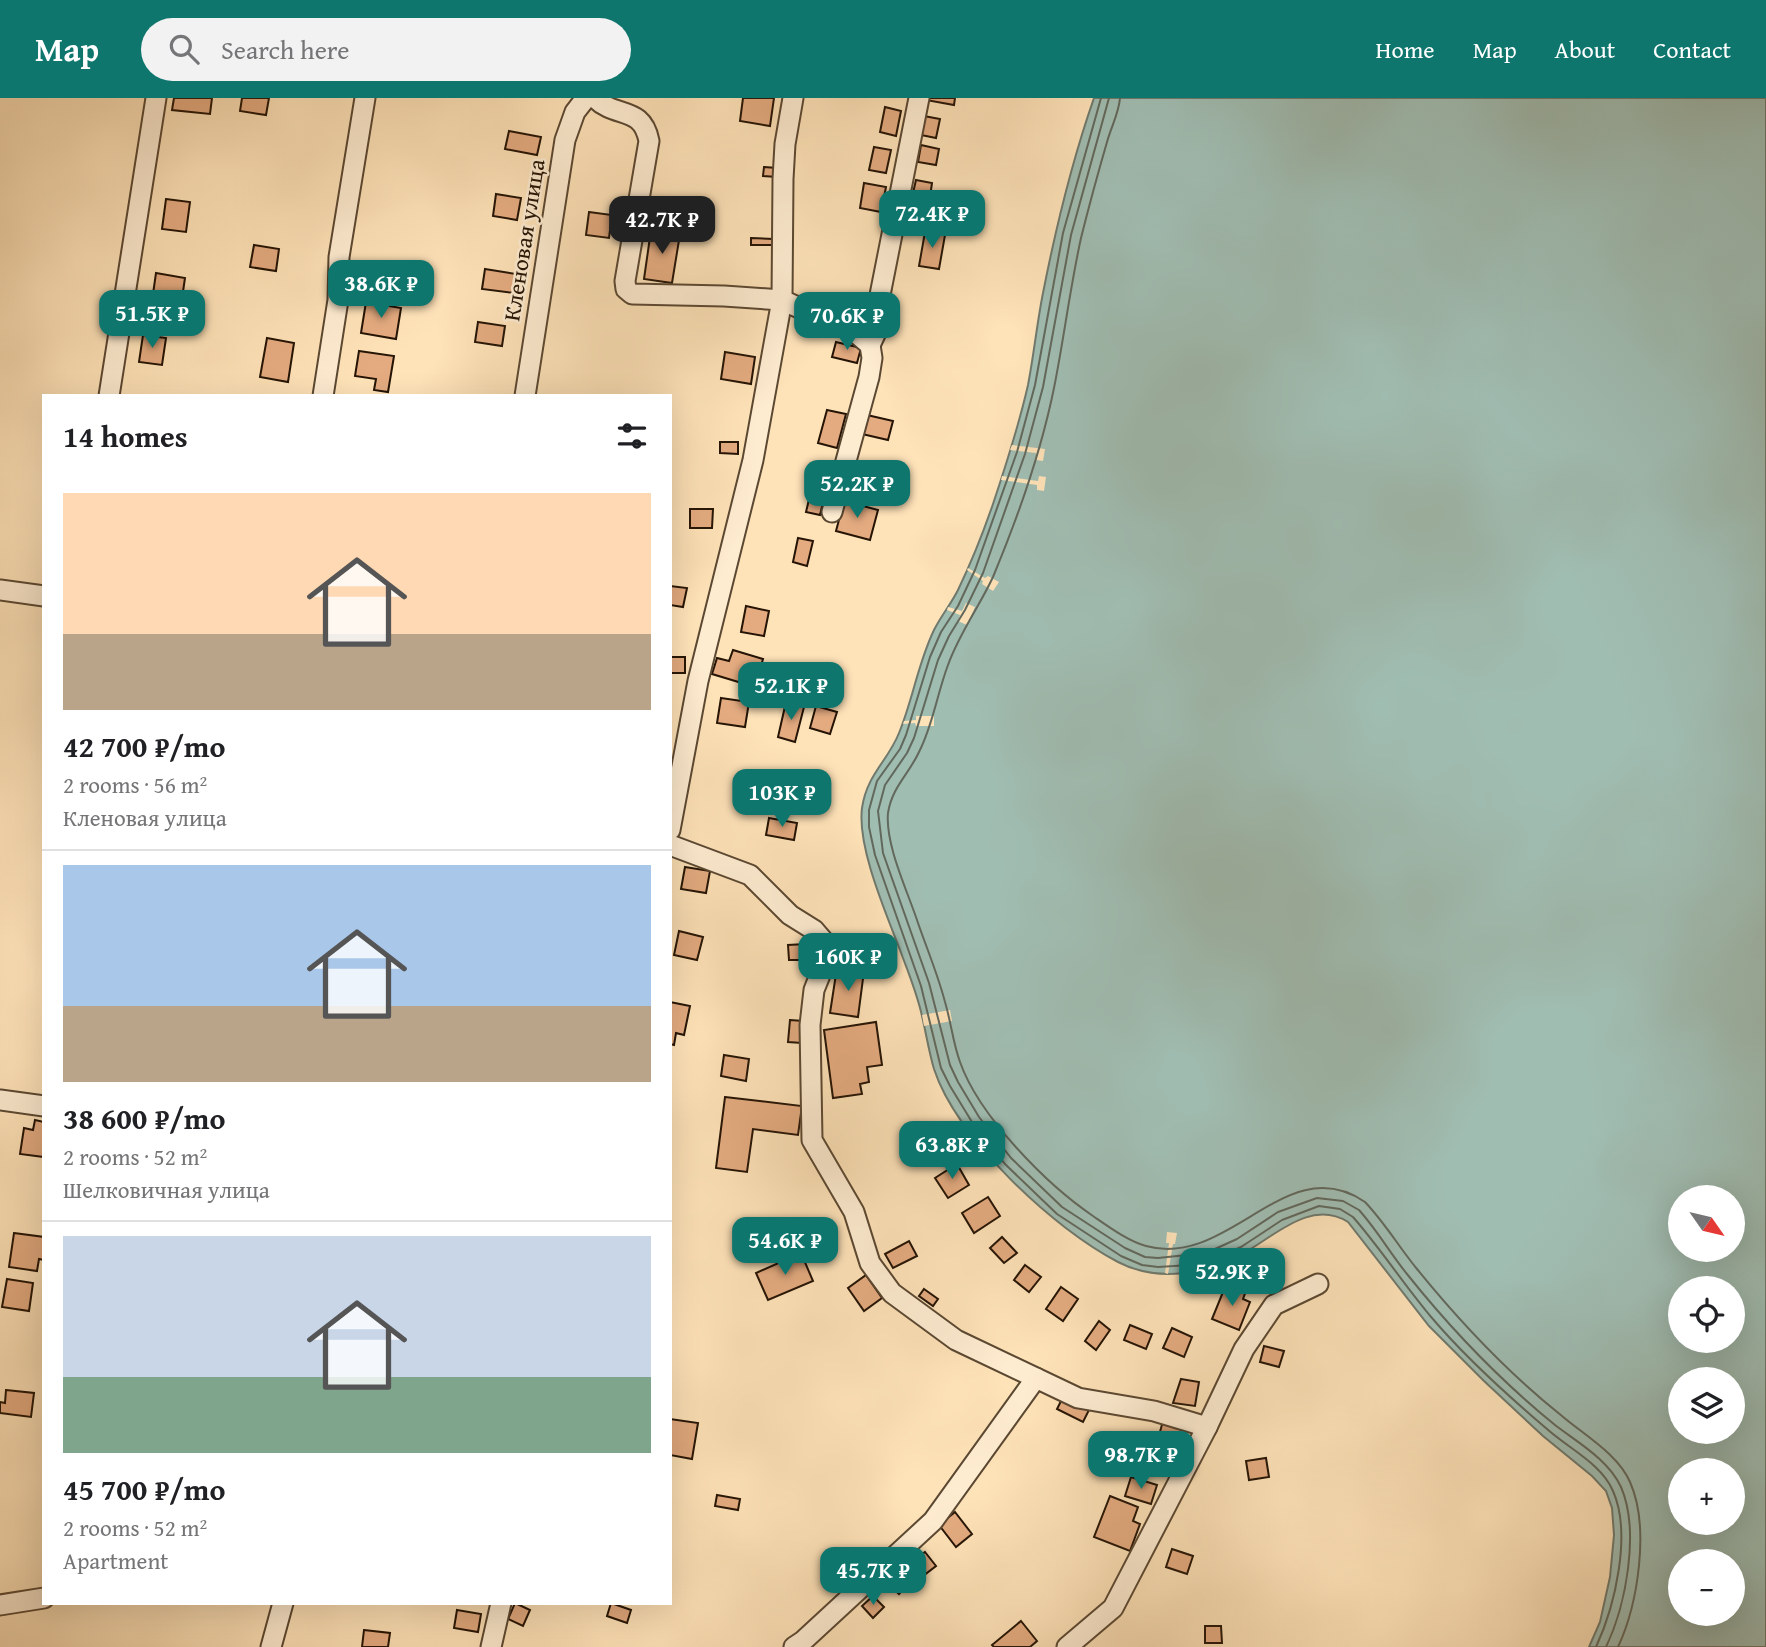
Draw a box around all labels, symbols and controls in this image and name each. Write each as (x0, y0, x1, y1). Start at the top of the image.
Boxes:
search box (141, 18, 631, 81)
text: Map (35, 25, 99, 73)
icon: search (165, 30, 203, 68)
text: Search here (221, 30, 349, 69)
text: Home (1376, 32, 1435, 67)
text: Map (1473, 32, 1517, 67)
text: About (1555, 32, 1615, 67)
text: Contact (1653, 32, 1731, 67)
street label: Кленовая улица (494, 156, 553, 323)
pin: 72.4K ₽ (867, 190, 997, 250)
text: 72.4K ₽ (895, 196, 969, 229)
pin: 42.7K ₽ (597, 197, 727, 256)
text: 42.7K ₽ (625, 202, 699, 235)
pin: 38.6K ₽ (316, 260, 446, 320)
text: 38.6K ₽ (344, 266, 418, 299)
pin: 51.5K ₽ (87, 290, 217, 350)
pin: 70.6K ₽ (782, 292, 912, 352)
text: 51.5K ₽ (115, 296, 189, 329)
text: 70.6K ₽ (810, 298, 884, 331)
text: 14 homes (63, 414, 188, 458)
icon: filters (613, 417, 651, 455)
pin: 52.2K ₽ (792, 460, 922, 520)
text: 52.2K ₽ (820, 466, 894, 499)
icon: home (294, 539, 420, 665)
pin: 52.1K ₽ (726, 662, 856, 722)
text: 52.1K ₽ (754, 668, 828, 701)
text: 42 700 ₽/mo (63, 724, 226, 768)
text: 2 rooms · 56 m² (63, 768, 207, 801)
pin: 103K ₽ (725, 770, 839, 829)
text: 103K ₽ (748, 775, 816, 808)
text: Кленовая улица (63, 801, 227, 834)
icon: home (294, 911, 420, 1037)
pin: 160K ₽ (791, 934, 905, 993)
text: 160K ₽ (814, 939, 882, 972)
text: 38 600 ₽/mo (63, 1096, 226, 1140)
pin: 63.8K ₽ (887, 1122, 1017, 1181)
text: 63.8K ₽ (915, 1127, 989, 1160)
text: 2 rooms · 52 m² (63, 1140, 207, 1173)
text: Шелковичная улица (63, 1173, 270, 1206)
north arrow (1668, 1185, 1745, 1262)
map controls (1668, 1185, 1745, 1626)
pin: 54.6K ₽ (720, 1218, 850, 1277)
text: 54.6K ₽ (748, 1223, 822, 1256)
pin: 52.9K ₽ (1167, 1248, 1297, 1308)
text: 52.9K ₽ (1195, 1254, 1269, 1287)
button: locate (1668, 1276, 1745, 1353)
icon: home (294, 1282, 420, 1408)
button: layers (1668, 1367, 1745, 1444)
pin: 98.7K ₽ (1076, 1432, 1206, 1491)
text: 98.7K ₽ (1104, 1437, 1178, 1470)
button: + (1668, 1458, 1745, 1535)
text: 45 700 ₽/mo (63, 1467, 226, 1511)
text: 2 rooms · 52 m² (63, 1511, 207, 1544)
text: Apartment (63, 1544, 168, 1577)
pin: 45.7K ₽ (808, 1548, 938, 1607)
button: − (1668, 1549, 1745, 1626)
text: 45.7K ₽ (836, 1553, 910, 1586)

